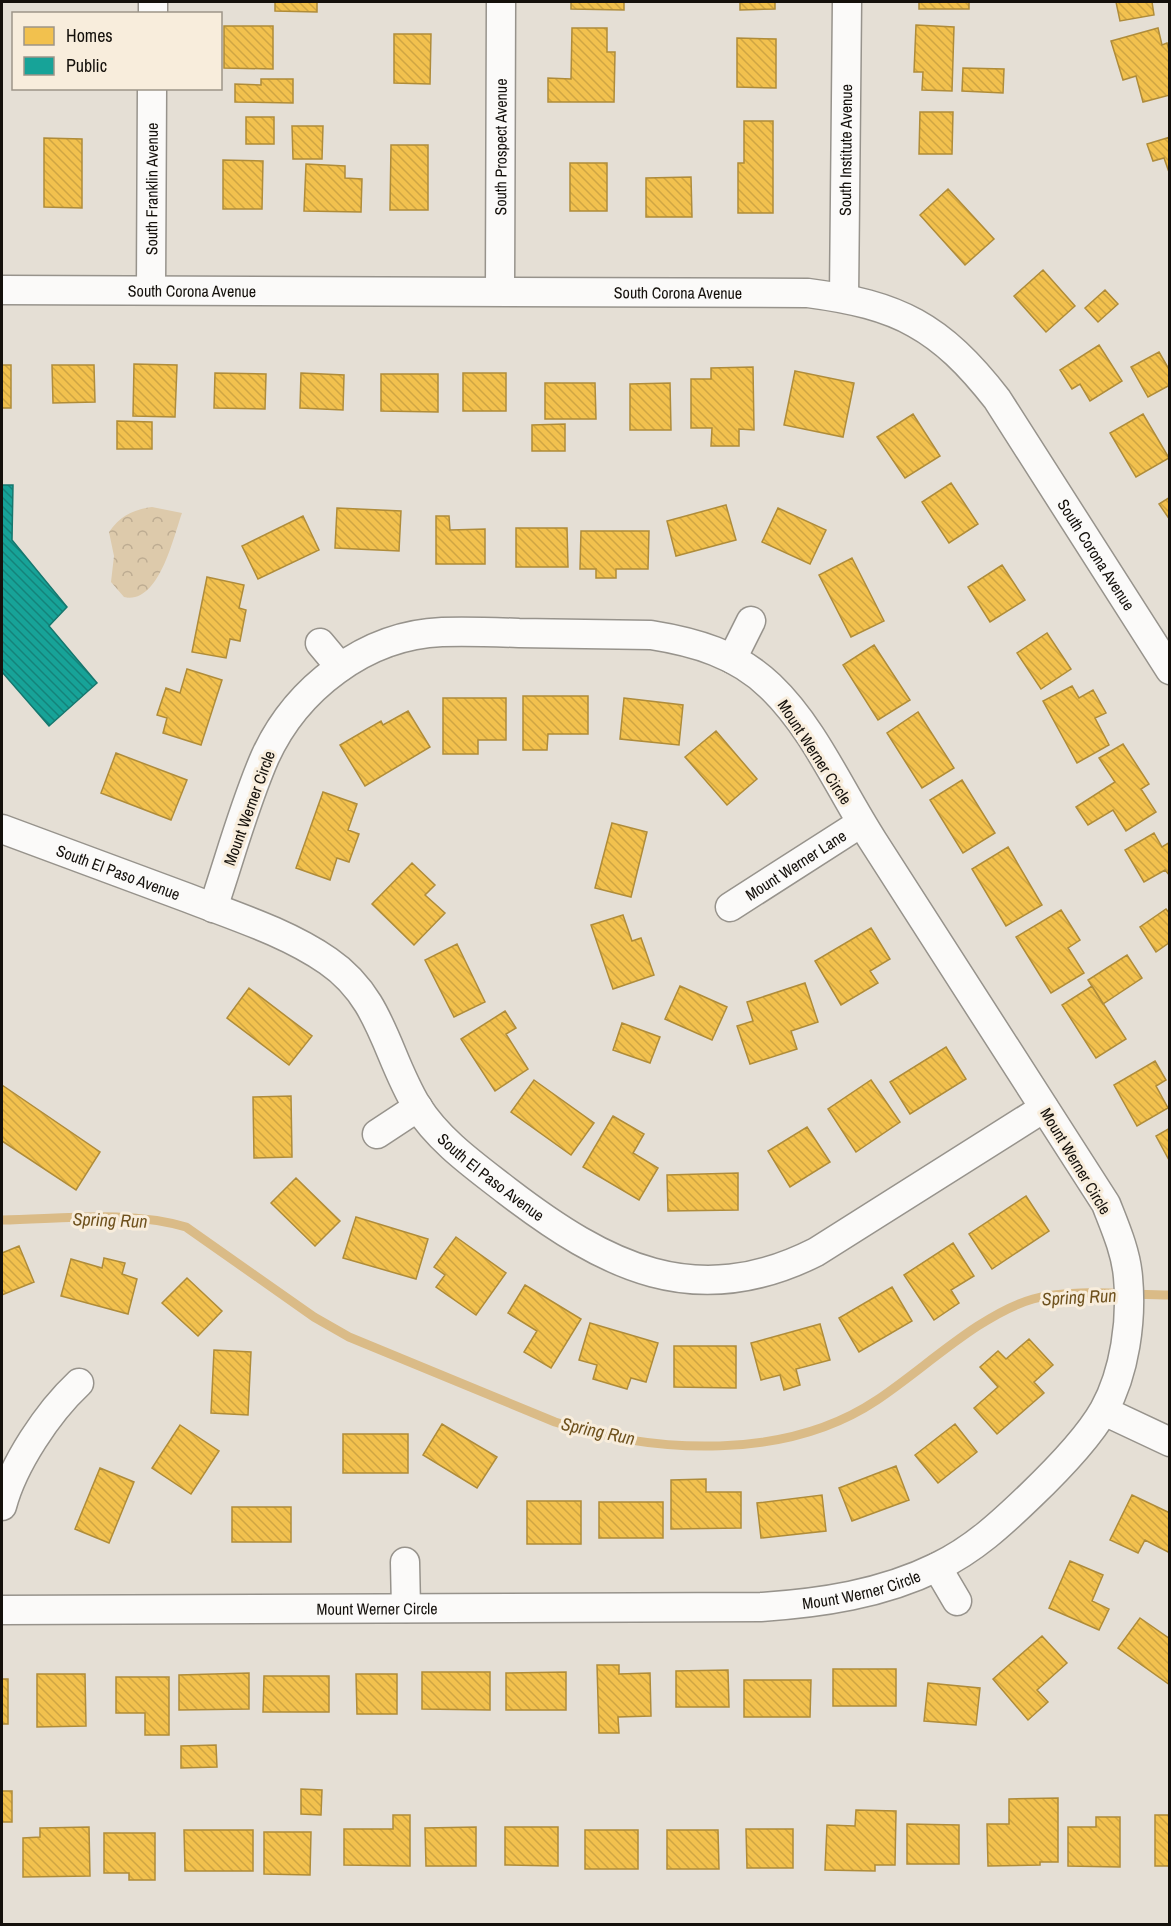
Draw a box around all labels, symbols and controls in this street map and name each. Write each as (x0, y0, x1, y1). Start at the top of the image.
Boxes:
legend (12, 12, 222, 90)
text: Homes (66, 23, 113, 48)
text: Public (66, 53, 107, 78)
street label: South Prospect Avenue (489, 78, 512, 216)
street label: South Institute Avenue (834, 84, 857, 216)
street label: South Franklin Avenue (140, 123, 163, 255)
street label: South Corona Avenue (128, 279, 256, 302)
street label: South Corona Avenue (614, 281, 742, 304)
street label: South Corona Avenue (1053, 495, 1140, 615)
street label: Mount Werner Circle (773, 695, 857, 809)
street label: Mount Werner Circle (218, 747, 280, 869)
street label: Mount Werner Lane (741, 824, 850, 905)
street label: South El Paso Avenue (53, 839, 183, 905)
street label: Mount Werner Circle (1035, 1104, 1117, 1218)
street label: South El Paso Avenue (433, 1128, 549, 1226)
water label: Spring Run (72, 1206, 148, 1234)
water label: Spring Run (1041, 1283, 1117, 1311)
water label: Spring Run (559, 1411, 637, 1451)
street label: Mount Werner Circle (801, 1565, 924, 1614)
street label: Mount Werner Circle (317, 1597, 437, 1620)

